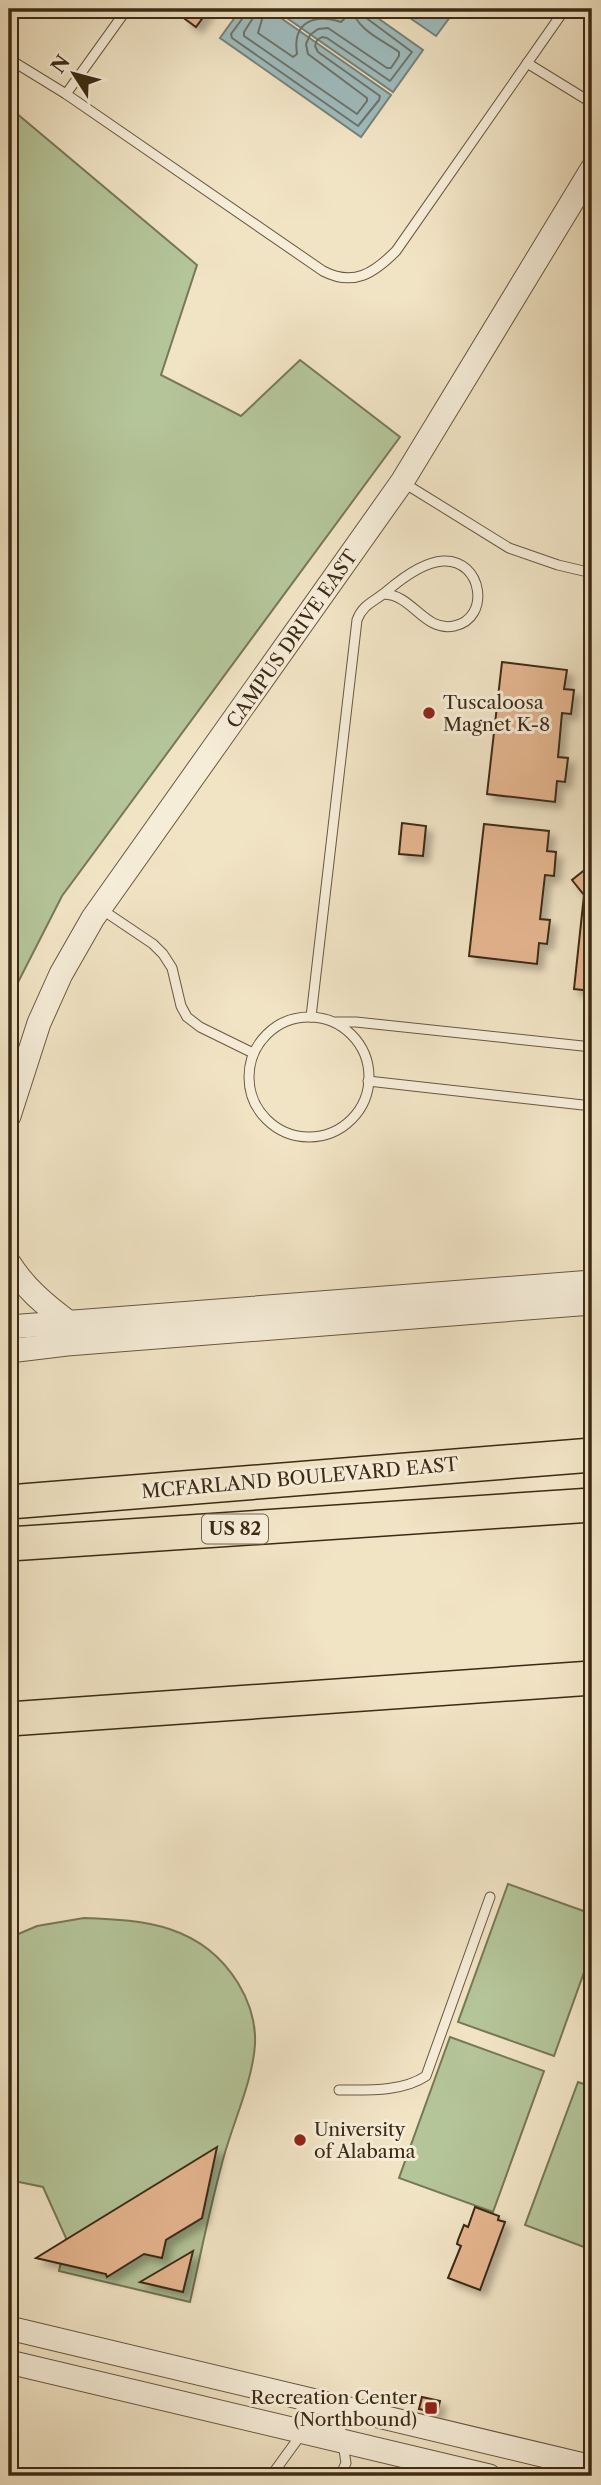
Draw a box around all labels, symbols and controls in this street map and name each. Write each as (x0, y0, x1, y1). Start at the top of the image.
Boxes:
north arrow (38, 38, 108, 108)
text: N (46, 51, 75, 78)
street label: CAMPUS DRIVE EAST (222, 545, 363, 733)
place label: Tuscaloosa Magnet K-8 (443, 691, 550, 736)
marker: Tuscaloosa Magnet K-8 (421, 705, 437, 721)
street label: MCFARLAND BOULEVARD EAST (141, 1453, 460, 1503)
road number: US 82 (202, 1514, 268, 1544)
place label: University of Alabama (314, 2118, 416, 2163)
marker: University of Alabama (292, 2132, 308, 2148)
place label: Recreation Center (Northbound) (251, 2386, 417, 2431)
marker: Recreation Center (Northbound) (423, 2400, 439, 2416)

